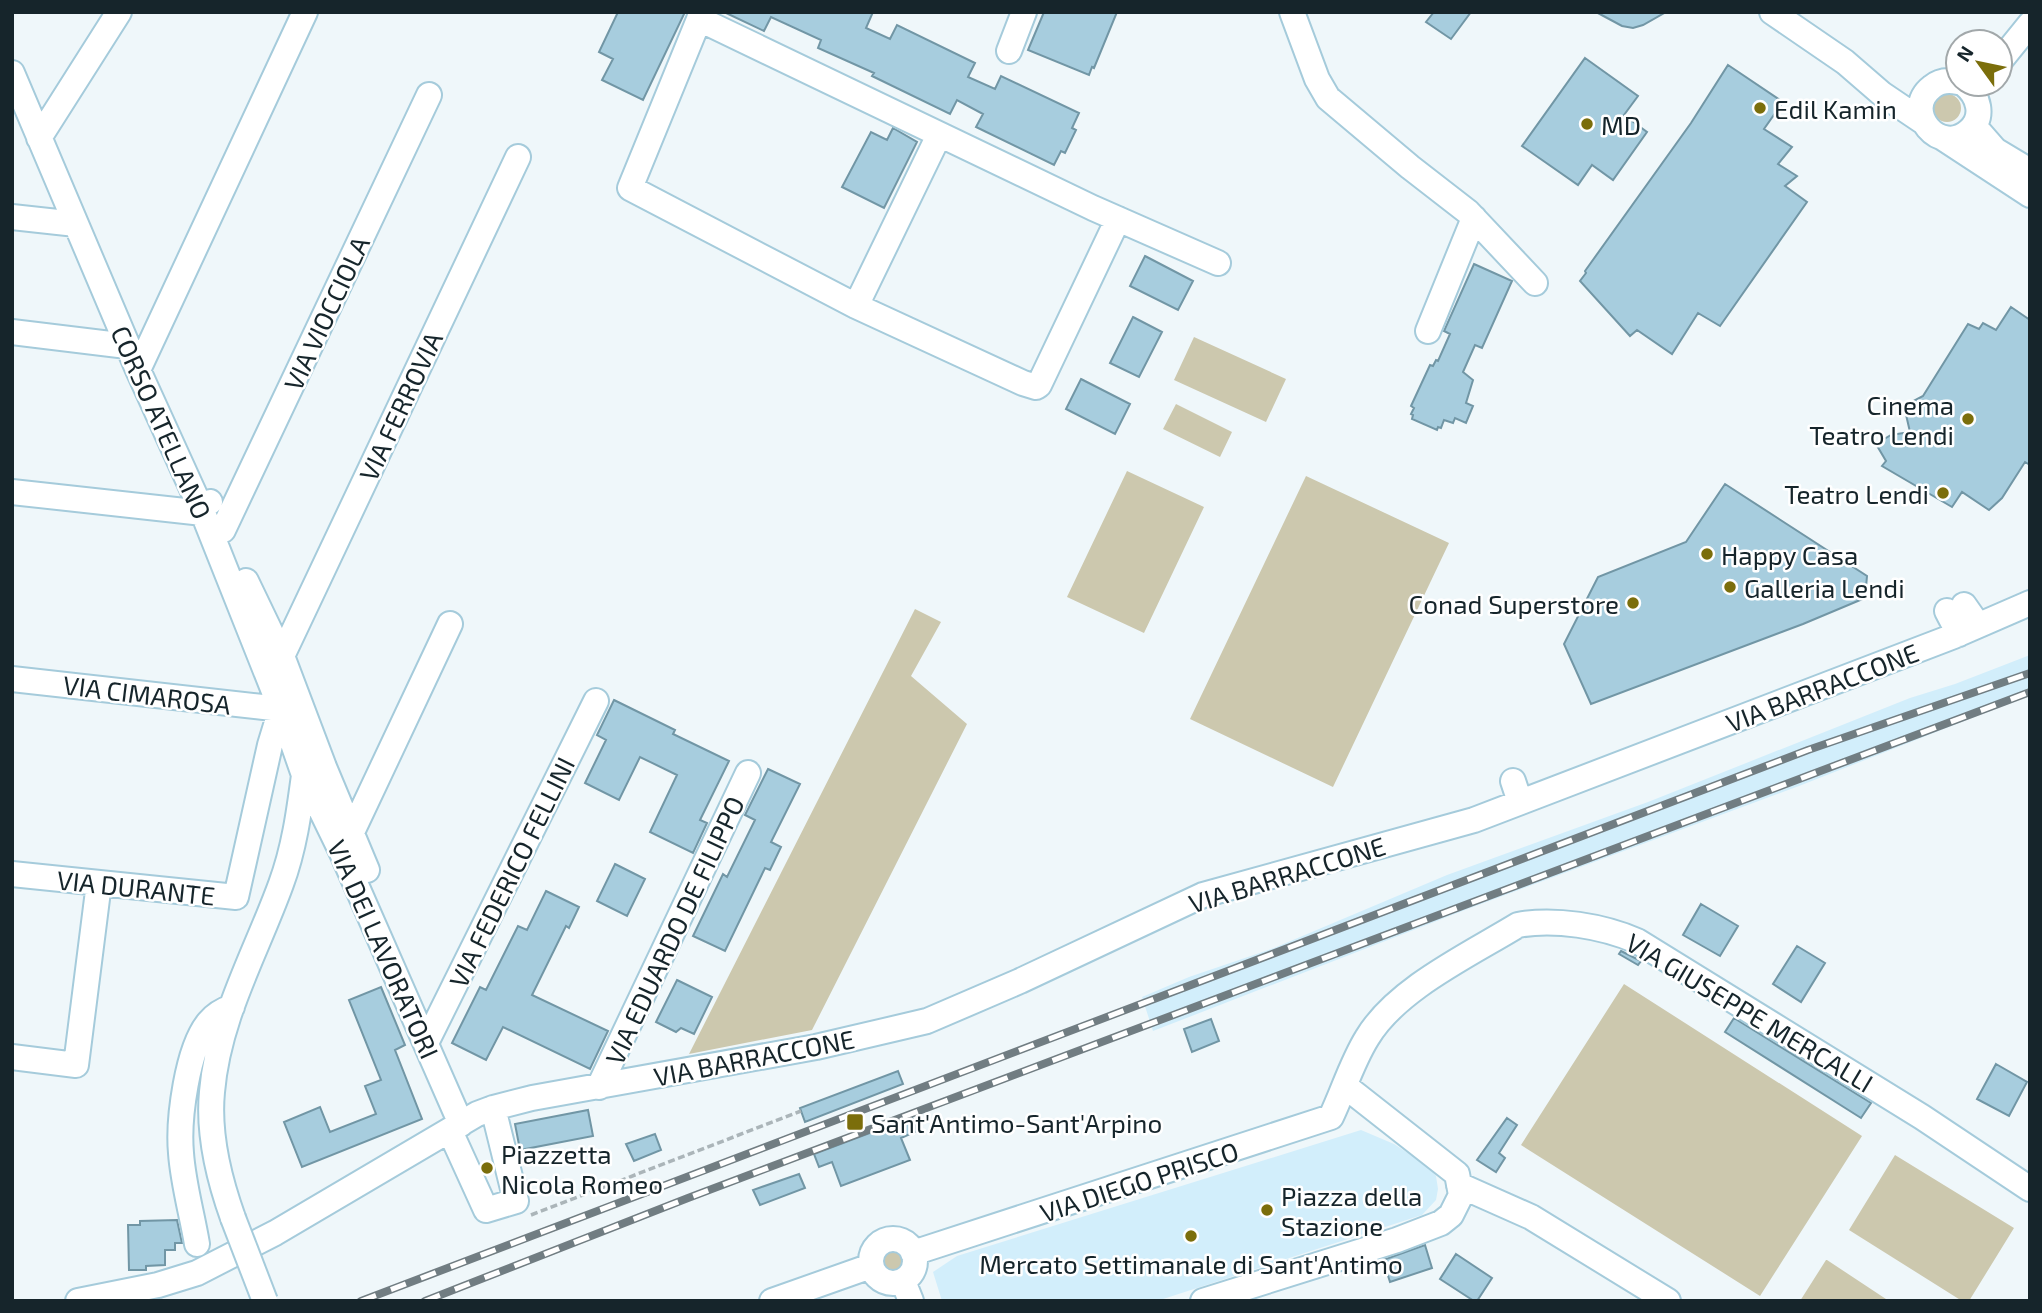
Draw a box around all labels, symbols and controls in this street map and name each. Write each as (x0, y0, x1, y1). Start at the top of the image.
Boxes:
north arrow (1944, 28, 2014, 98)
text: N (1951, 41, 1978, 65)
place label: Edil Kamin (1774, 93, 1897, 124)
marker: Edil Kamin (1752, 100, 1768, 116)
place label: MD (1601, 109, 1641, 140)
marker: MD (1579, 116, 1595, 132)
street label: VIA VIOCCIOLA (277, 231, 375, 395)
street label: CORSO ATELLANO (106, 321, 218, 523)
street label: VIA FERROVIA (352, 327, 448, 485)
place label: Cinema Teatro Lendi (1809, 389, 1954, 450)
marker: Cinema Teatro Lendi (1960, 411, 1976, 427)
place label: Teatro Lendi (1784, 478, 1929, 509)
marker: Teatro Lendi (1935, 485, 1951, 501)
place label: Happy Casa (1721, 539, 1858, 570)
marker: Happy Casa (1699, 546, 1715, 562)
place label: Galleria Lendi (1744, 572, 1905, 603)
marker: Galleria Lendi (1722, 579, 1738, 595)
place label: Conad Superstore (1409, 588, 1619, 619)
marker: Conad Superstore (1625, 595, 1641, 611)
street label: VIA BARRACCONE (1721, 636, 1923, 738)
street label: VIA CIMAROSA (61, 668, 233, 720)
street label: VIA FEDERICO FELLINI (442, 752, 580, 992)
street label: VIA EDUARDO DE FILIPPO (598, 791, 750, 1069)
street label: VIA BARRACCONE (1185, 829, 1389, 919)
street label: VIA DEI LAVORATORI (322, 835, 446, 1063)
street label: VIA DURANTE (55, 863, 217, 911)
street label: VIA GIUSEPPE MERCALLI (1621, 926, 1879, 1098)
street label: VIA BARRACCONE (651, 1022, 857, 1092)
place label: Sant'Antimo-Sant'Arpino (871, 1107, 1162, 1138)
marker: Sant'Antimo-Sant'Arpino (845, 1112, 865, 1132)
street label: VIA DIEGO PRISCO (1036, 1134, 1242, 1228)
place label: Piazzetta Nicola Romeo (501, 1138, 663, 1199)
marker: Piazzetta Nicola Romeo (479, 1160, 495, 1176)
place label: Piazza della Stazione (1281, 1180, 1422, 1241)
marker: Piazza della Stazione (1259, 1202, 1275, 1218)
marker: Mercato Settimanale di Sant'Antimo (1183, 1228, 1199, 1244)
place label: Mercato Settimanale di Sant'Antimo (979, 1248, 1403, 1279)

